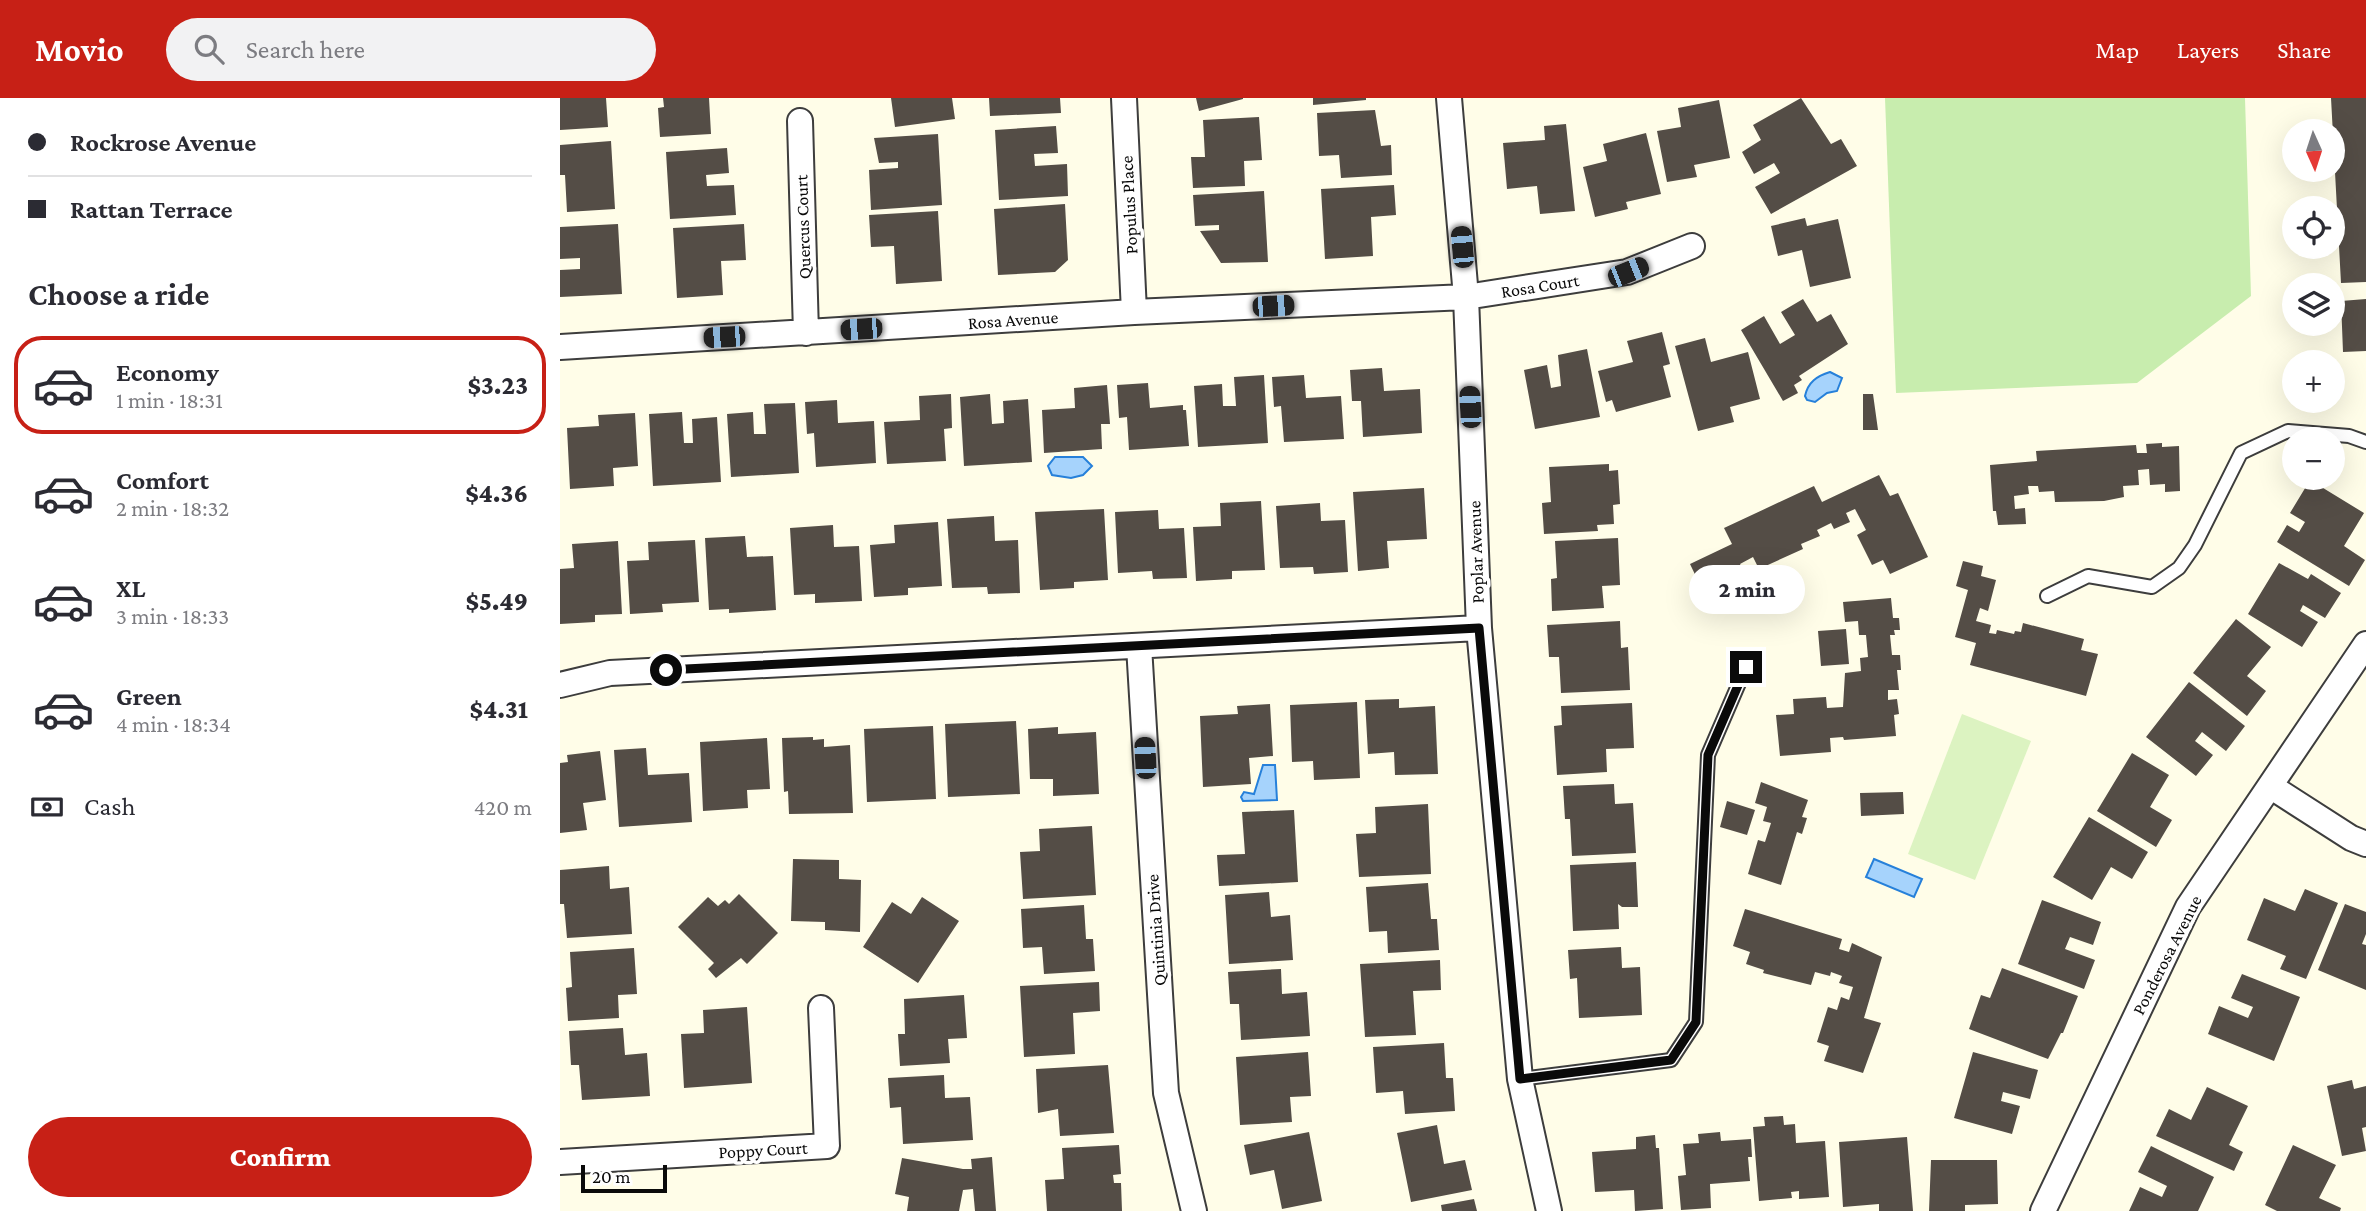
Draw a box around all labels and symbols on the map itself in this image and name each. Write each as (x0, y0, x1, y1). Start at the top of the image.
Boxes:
north arrow (2282, 119, 2345, 182)
street label: Populus Place (1116, 155, 1142, 255)
street label: Quercus Court (791, 173, 815, 279)
car (1450, 225, 1475, 269)
car (1605, 254, 1652, 290)
street label: Rosa Court (1500, 270, 1582, 302)
car (1252, 294, 1295, 318)
street label: Rosa Avenue (967, 307, 1059, 333)
car (840, 317, 883, 341)
car (703, 325, 746, 349)
car (1459, 385, 1482, 429)
street label: Poplar Avenue (1464, 500, 1488, 604)
callout: 2 min (1688, 566, 1804, 614)
route end (1730, 651, 1762, 683)
route start (650, 654, 682, 686)
car (1134, 736, 1157, 780)
street label: Quintinia Drive (1142, 873, 1170, 987)
street label: Ponderosa Avenue (2128, 892, 2206, 1018)
street label: Poppy Court (718, 1138, 809, 1162)
scale bar (581, 1162, 667, 1194)

